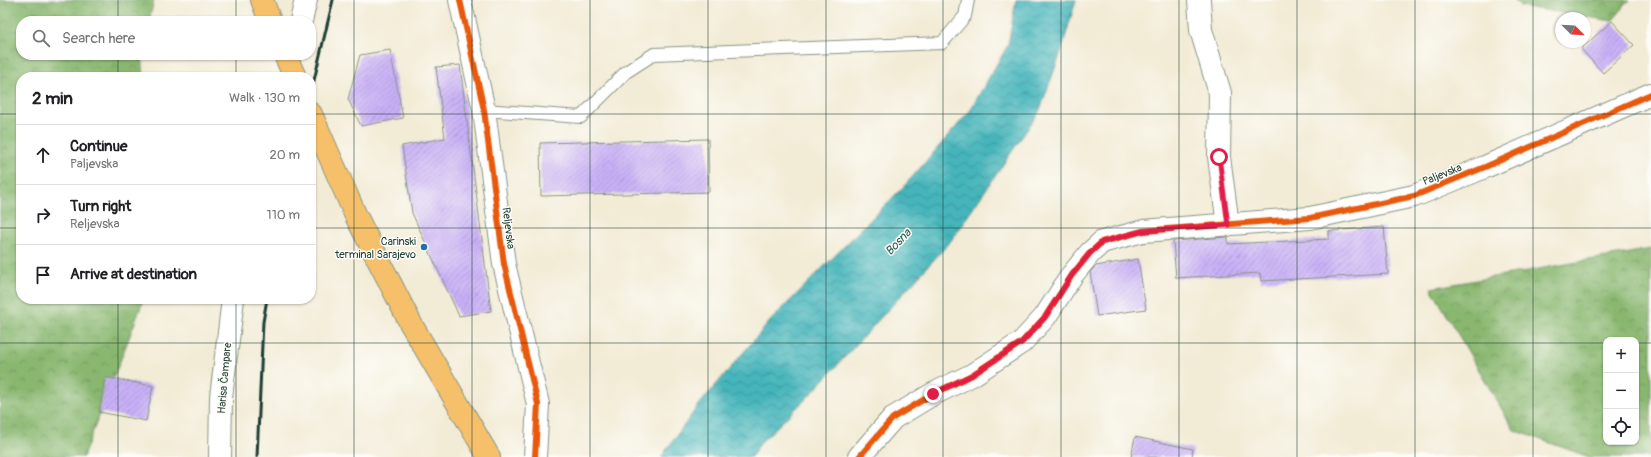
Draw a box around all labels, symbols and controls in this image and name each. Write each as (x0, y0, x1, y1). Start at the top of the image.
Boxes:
north arrow (1555, 12, 1591, 48)
search box (16, 16, 316, 60)
icon: search (30, 27, 52, 49)
text: Search here (62, 29, 135, 48)
text: 2 min (32, 88, 73, 109)
text: Walk · 130 m (229, 90, 300, 106)
text: Continue (70, 137, 128, 156)
icon: ahead (32, 144, 54, 166)
text: 20 m (269, 147, 300, 163)
route start (1210, 148, 1228, 166)
text: Paljevska (70, 156, 118, 172)
street label: Paljevska (1421, 161, 1464, 188)
text: Turn right (70, 197, 131, 216)
icon: right (32, 204, 54, 226)
street label: Reljevska (499, 206, 518, 250)
text: 110 m (267, 207, 300, 223)
text: Reljevska (70, 216, 120, 232)
water label: Bosna (882, 225, 915, 259)
place label: Carinski terminal Sarajevo (334, 235, 416, 261)
marker: Carinski terminal Sarajevo (419, 242, 429, 252)
icon: arrive (32, 264, 54, 286)
text: Arrive at destination (70, 265, 197, 284)
map controls (1603, 337, 1639, 445)
button: + (1603, 337, 1639, 373)
street label: Harisa Čampare (215, 341, 234, 414)
button: − (1603, 373, 1639, 409)
route end (924, 385, 942, 403)
button: locate (1603, 409, 1639, 445)

